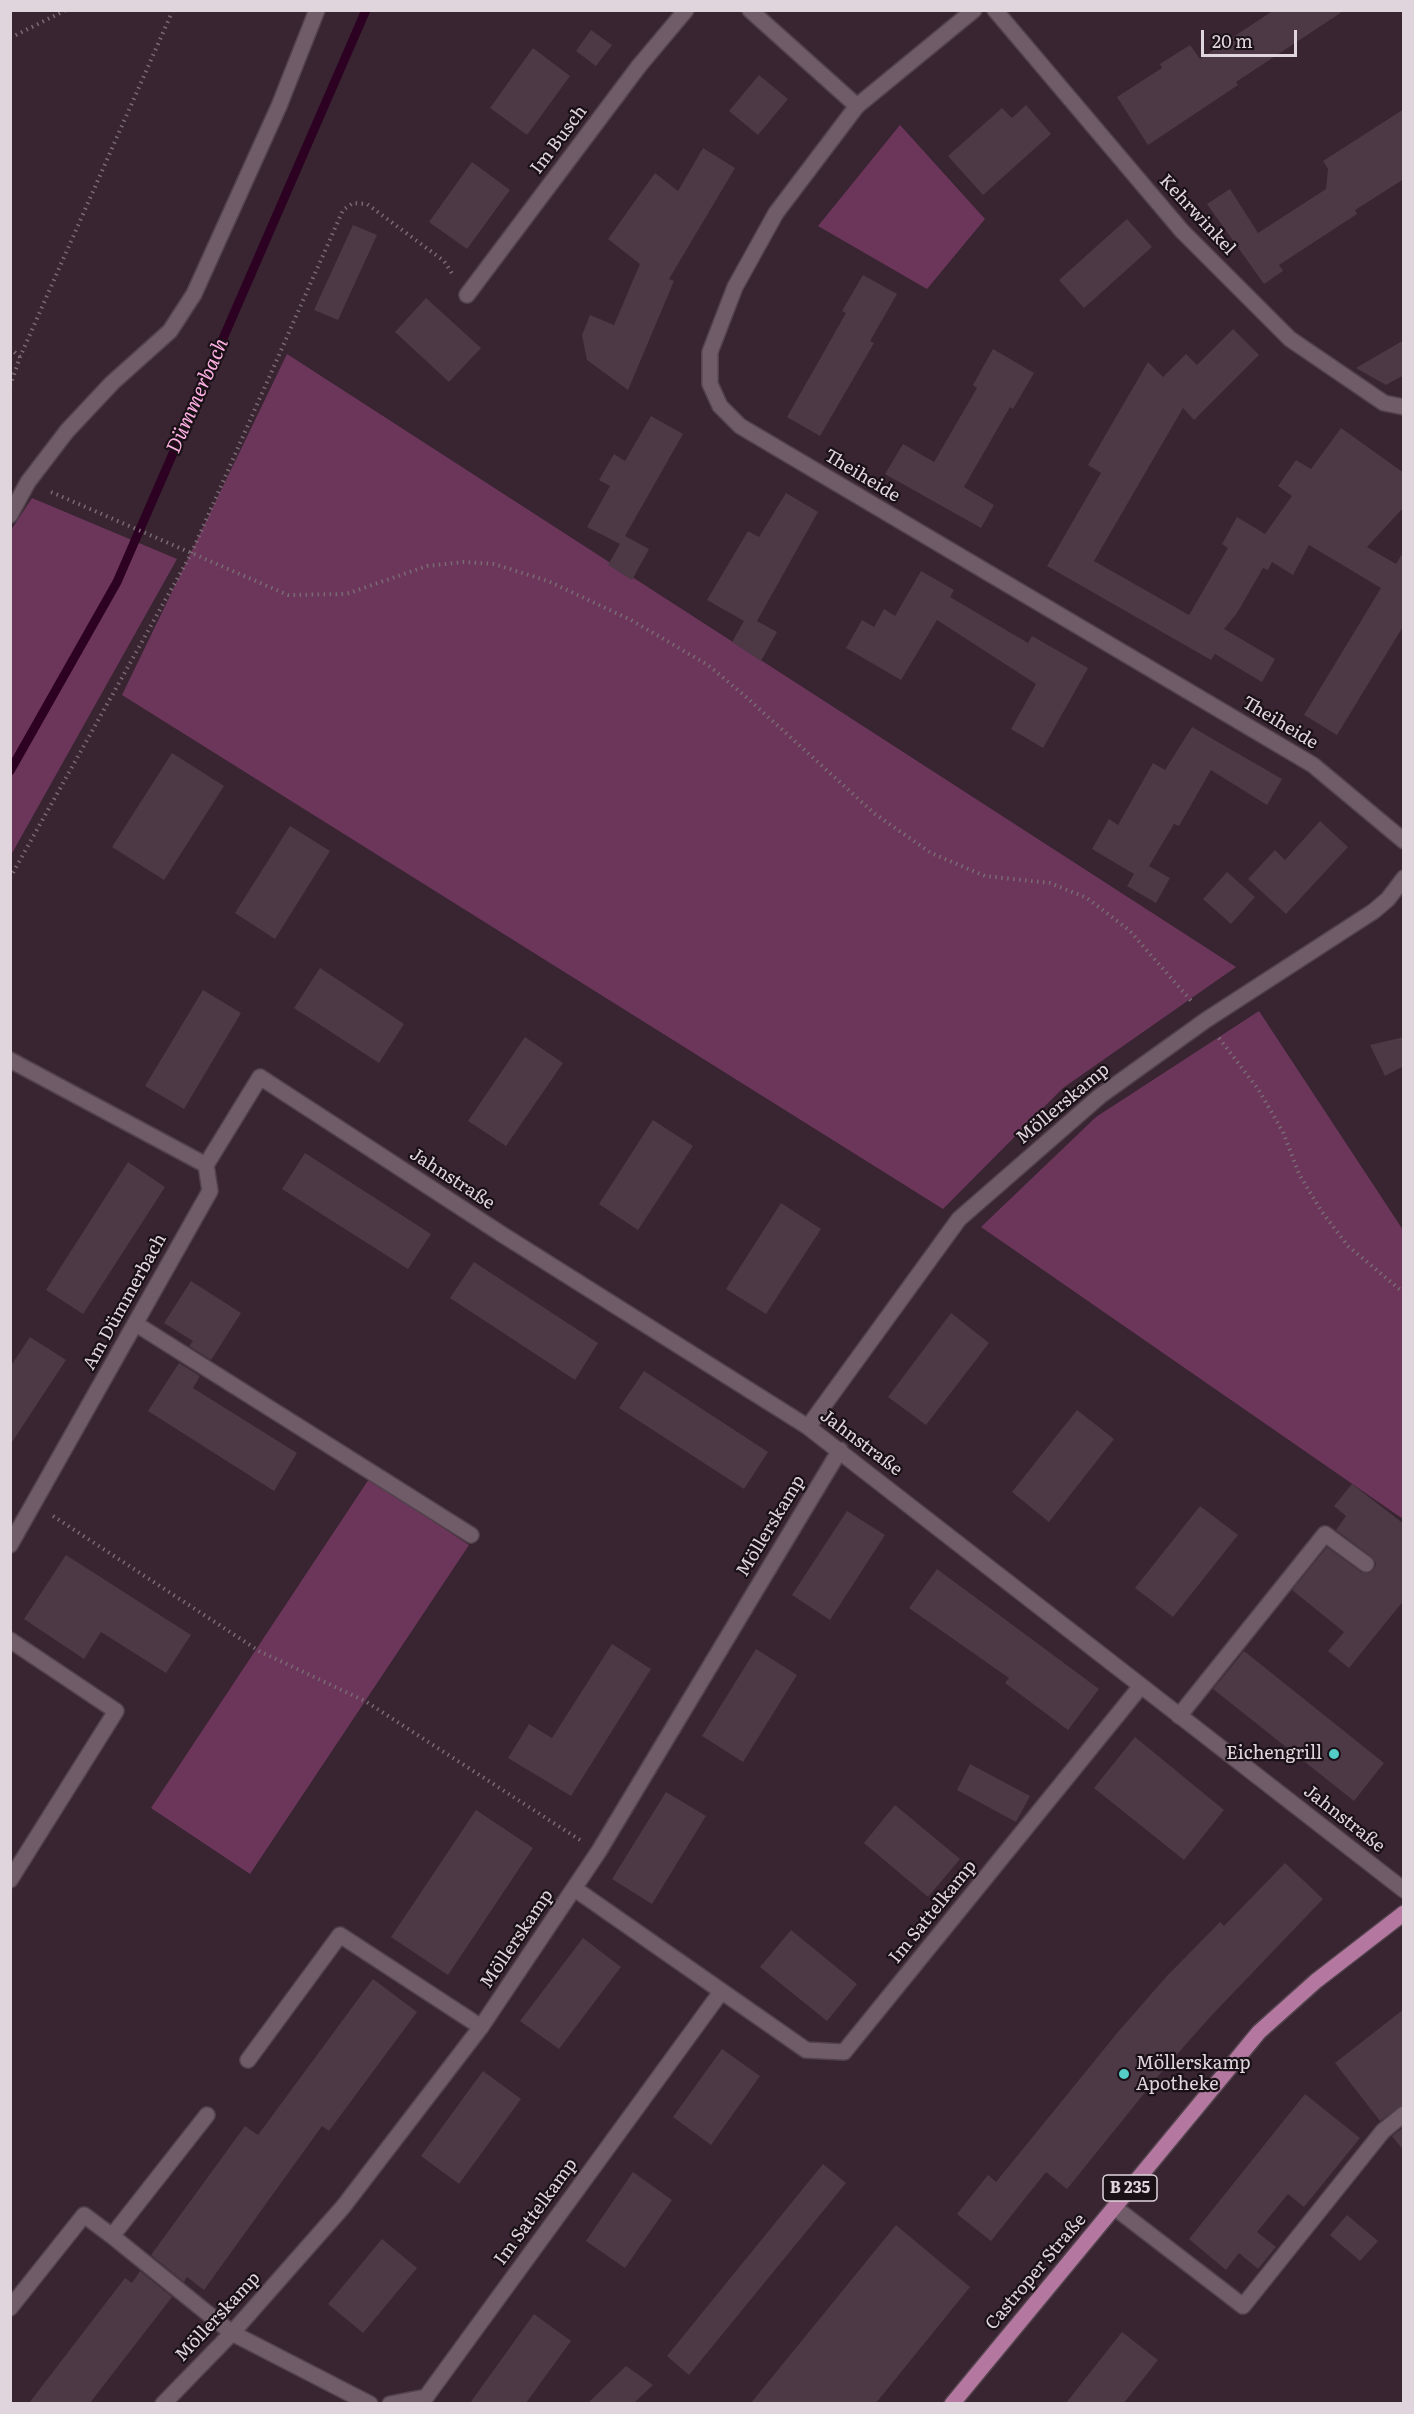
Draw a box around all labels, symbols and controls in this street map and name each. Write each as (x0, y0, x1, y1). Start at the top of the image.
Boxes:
scale bar (1204, 18, 1300, 56)
text: 20 m (1212, 27, 1253, 54)
street label: Im Busch (526, 101, 592, 179)
street label: Kehrwinkel (1154, 170, 1240, 260)
water label: Dümmerbach (162, 335, 234, 457)
street label: Theiheide (820, 445, 904, 507)
street label: Theiheide (1238, 692, 1322, 754)
street label: Möllerskamp (1012, 1059, 1114, 1149)
street label: Jahnstraße (405, 1144, 499, 1214)
street label: Am Dümmerbach (79, 1230, 171, 1374)
street label: Jahnstraße (816, 1405, 906, 1481)
street label: Möllerskamp (732, 1471, 810, 1581)
place label: Eichengrill (1226, 1743, 1322, 1765)
marker: Eichengrill (1327, 1747, 1341, 1761)
street label: Jahnstraße (1299, 1781, 1389, 1857)
street label: Im Sattelkamp (885, 1856, 981, 1968)
street label: Möllerskamp (476, 1885, 558, 1993)
place label: Möllerskamp Apotheke (1136, 2053, 1251, 2096)
marker: Möllerskamp Apotheke (1117, 2067, 1131, 2081)
street label: Im Sattelkamp (490, 2154, 582, 2270)
road number: B 235 (1103, 2175, 1157, 2201)
street label: Castroper Straße (981, 2209, 1091, 2335)
street label: Möllerskamp (171, 2268, 265, 2366)

